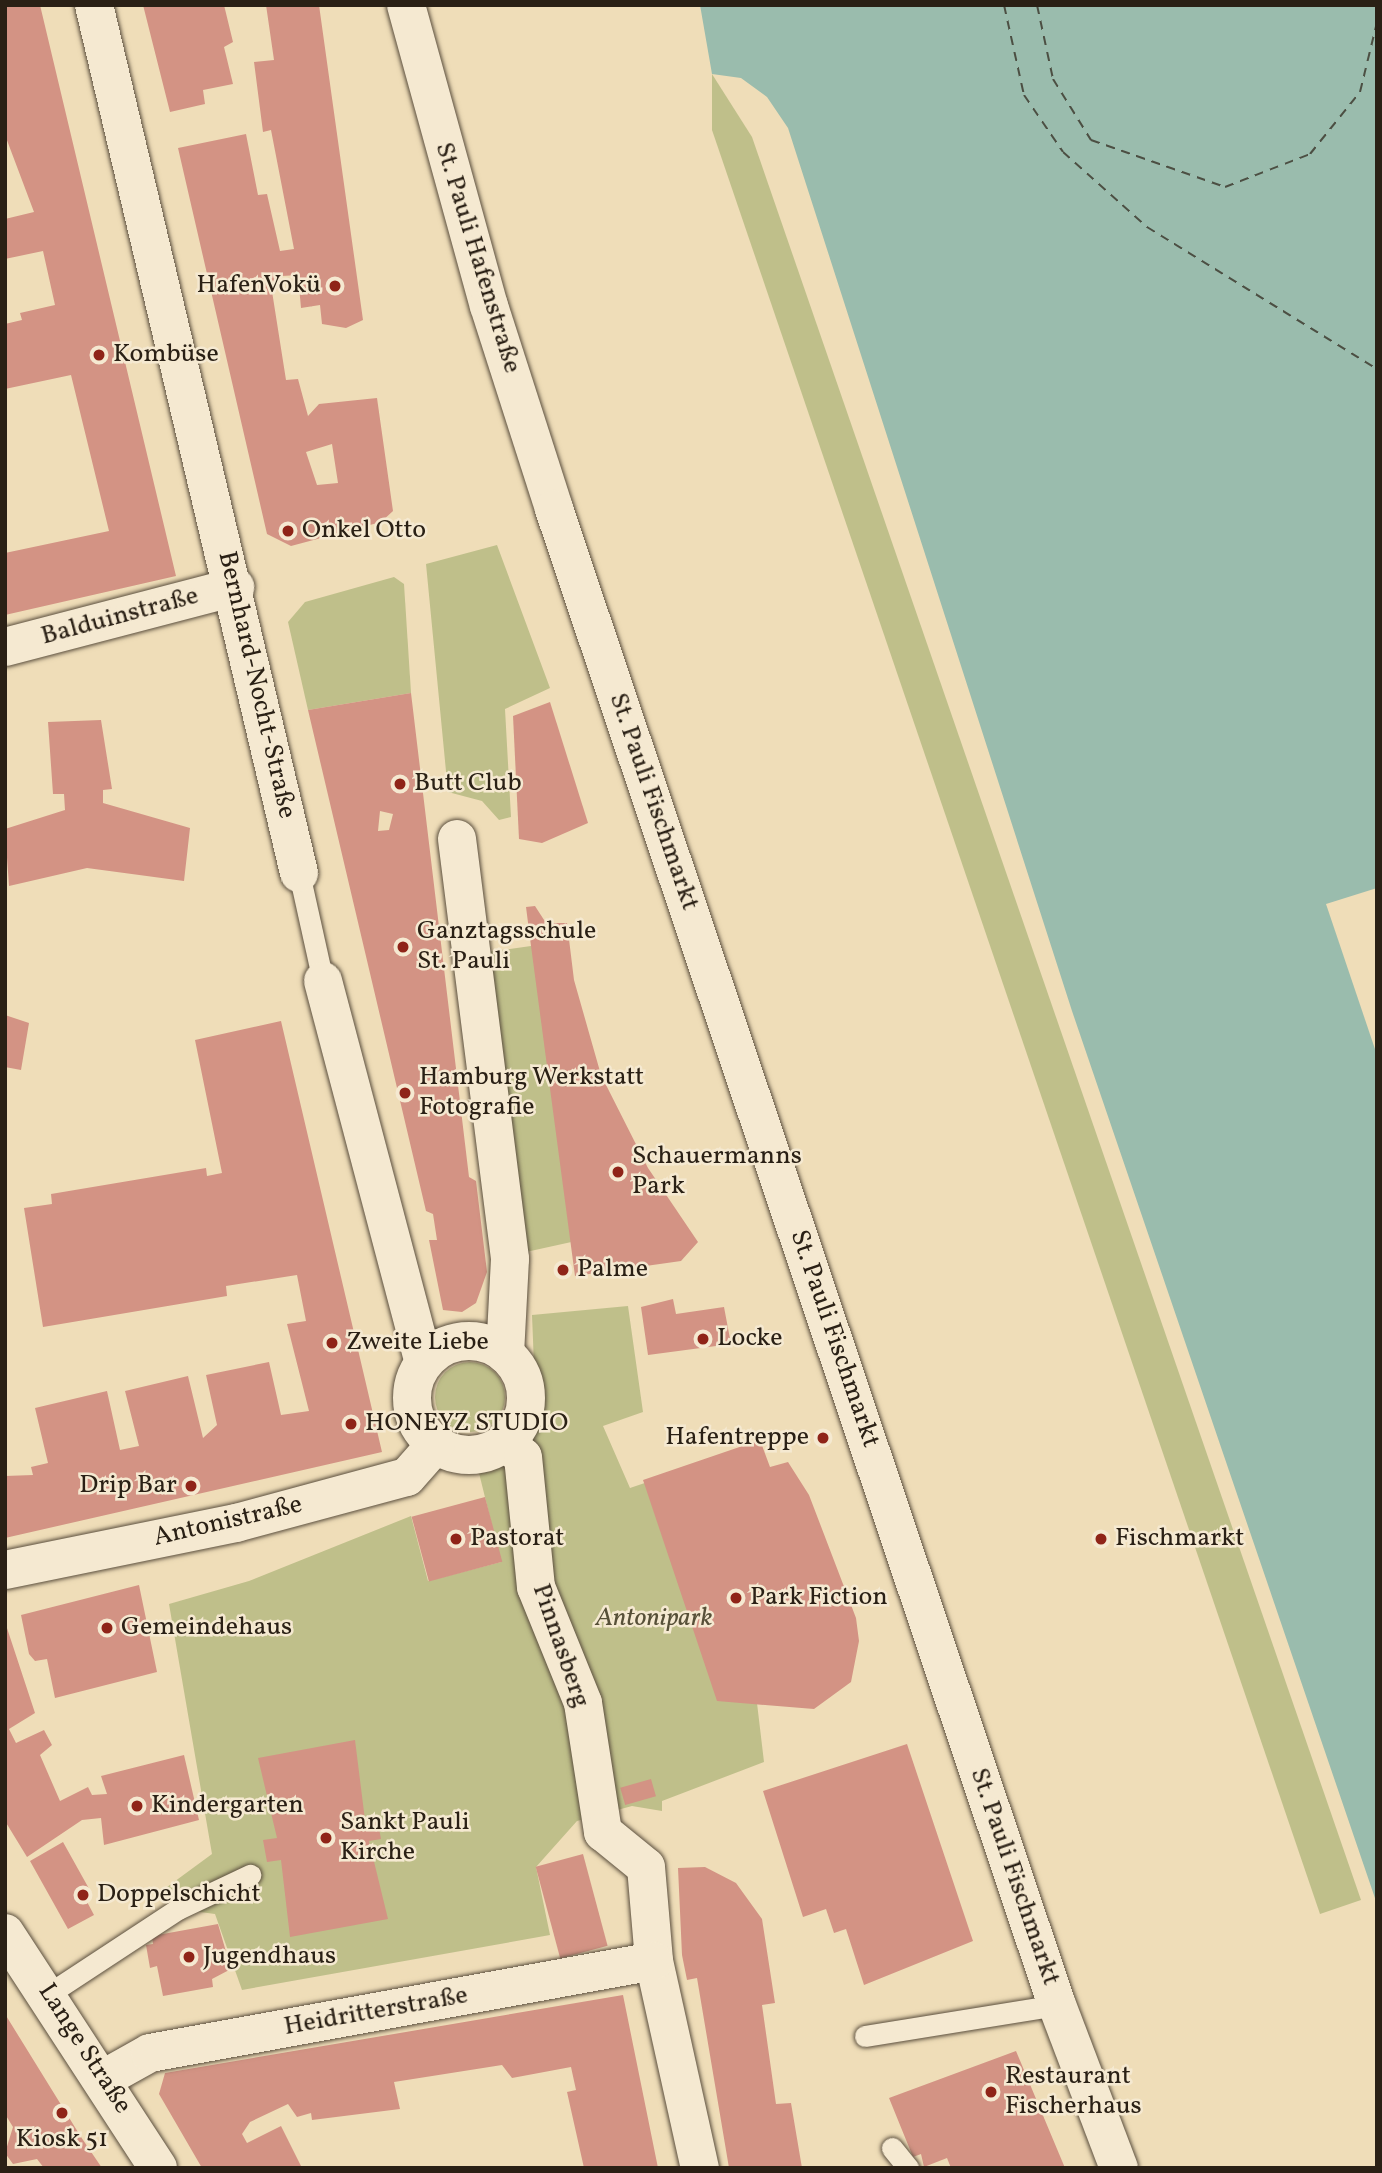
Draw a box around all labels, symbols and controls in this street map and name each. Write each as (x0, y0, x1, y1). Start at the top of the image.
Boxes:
street label: St. Pauli Hafenstraße (427, 139, 527, 377)
place label: HafenVokü (197, 270, 321, 302)
marker: HafenVokü (327, 278, 343, 294)
place label: Kombüse (113, 339, 219, 371)
marker: Kombüse (91, 347, 107, 363)
place label: Onkel Otto (302, 515, 426, 547)
marker: Onkel Otto (280, 523, 296, 539)
street label: Bernhard-Nocht-Straße (210, 548, 302, 822)
street label: Balduinstraße (38, 581, 202, 653)
street label: St. Pauli Fischmarkt (601, 689, 705, 915)
place label: Butt Club (414, 768, 522, 800)
marker: Butt Club (392, 776, 408, 792)
place label: Ganztagsschule St. Pauli (417, 916, 596, 978)
marker: Ganztagsschule St. Pauli (395, 939, 411, 955)
place label: Hamburg Werkstatt Fotografie (419, 1062, 645, 1124)
marker: Hamburg Werkstatt Fotografie (397, 1085, 413, 1101)
place label: Schauermanns Park (632, 1141, 802, 1202)
marker: Schauermanns Park (610, 1164, 626, 1180)
street label: St. Pauli Fischmarkt (782, 1226, 886, 1452)
place label: Palme (577, 1254, 648, 1286)
marker: Palme (555, 1262, 571, 1278)
place label: Locke (717, 1323, 782, 1355)
place label: Zweite Liebe (346, 1327, 489, 1359)
marker: Locke (695, 1331, 711, 1347)
marker: Zweite Liebe (324, 1335, 340, 1351)
place label: HONEYZ STUDIO (365, 1408, 568, 1440)
marker: HONEYZ STUDIO (343, 1416, 359, 1432)
place label: Hafentreppe (665, 1422, 809, 1454)
marker: Hafentreppe (815, 1430, 831, 1446)
place label: Drip Bar (79, 1470, 177, 1502)
marker: Drip Bar (183, 1478, 199, 1494)
street label: Antonistraße (151, 1490, 305, 1554)
place label: Pastorat (470, 1523, 564, 1555)
place label: Fischmarkt (1115, 1523, 1244, 1555)
marker: Pastorat (448, 1531, 464, 1547)
marker: Fischmarkt (1093, 1531, 1109, 1547)
street label: Pinnasberg (524, 1580, 596, 1712)
place label: Park Fiction (750, 1582, 888, 1614)
marker: Park Fiction (728, 1590, 744, 1606)
park label: Antonipark (596, 1603, 712, 1635)
place label: Gemeindehaus (121, 1612, 292, 1644)
marker: Gemeindehaus (99, 1620, 115, 1636)
street label: St. Pauli Fischmarkt (962, 1764, 1066, 1990)
place label: Kindergarten (151, 1790, 304, 1822)
marker: Kindergarten (129, 1798, 145, 1814)
place label: Sankt Pauli Kirche (340, 1807, 470, 1868)
marker: Sankt Pauli Kirche (318, 1830, 334, 1846)
place label: Doppelschicht (97, 1879, 261, 1911)
marker: Doppelschicht (75, 1887, 91, 1903)
place label: Jugendhaus (203, 1941, 336, 1973)
marker: Jugendhaus (181, 1949, 197, 1965)
street label: Lange Straße (30, 1978, 138, 2120)
street label: Heidritterstraße (282, 1980, 470, 2044)
place label: Restaurant Fischerhaus (1005, 2061, 1142, 2122)
marker: Restaurant Fischerhaus (983, 2084, 999, 2100)
marker: Kiosk 51 (54, 2105, 70, 2121)
place label: Kiosk 51 (16, 2124, 108, 2156)

